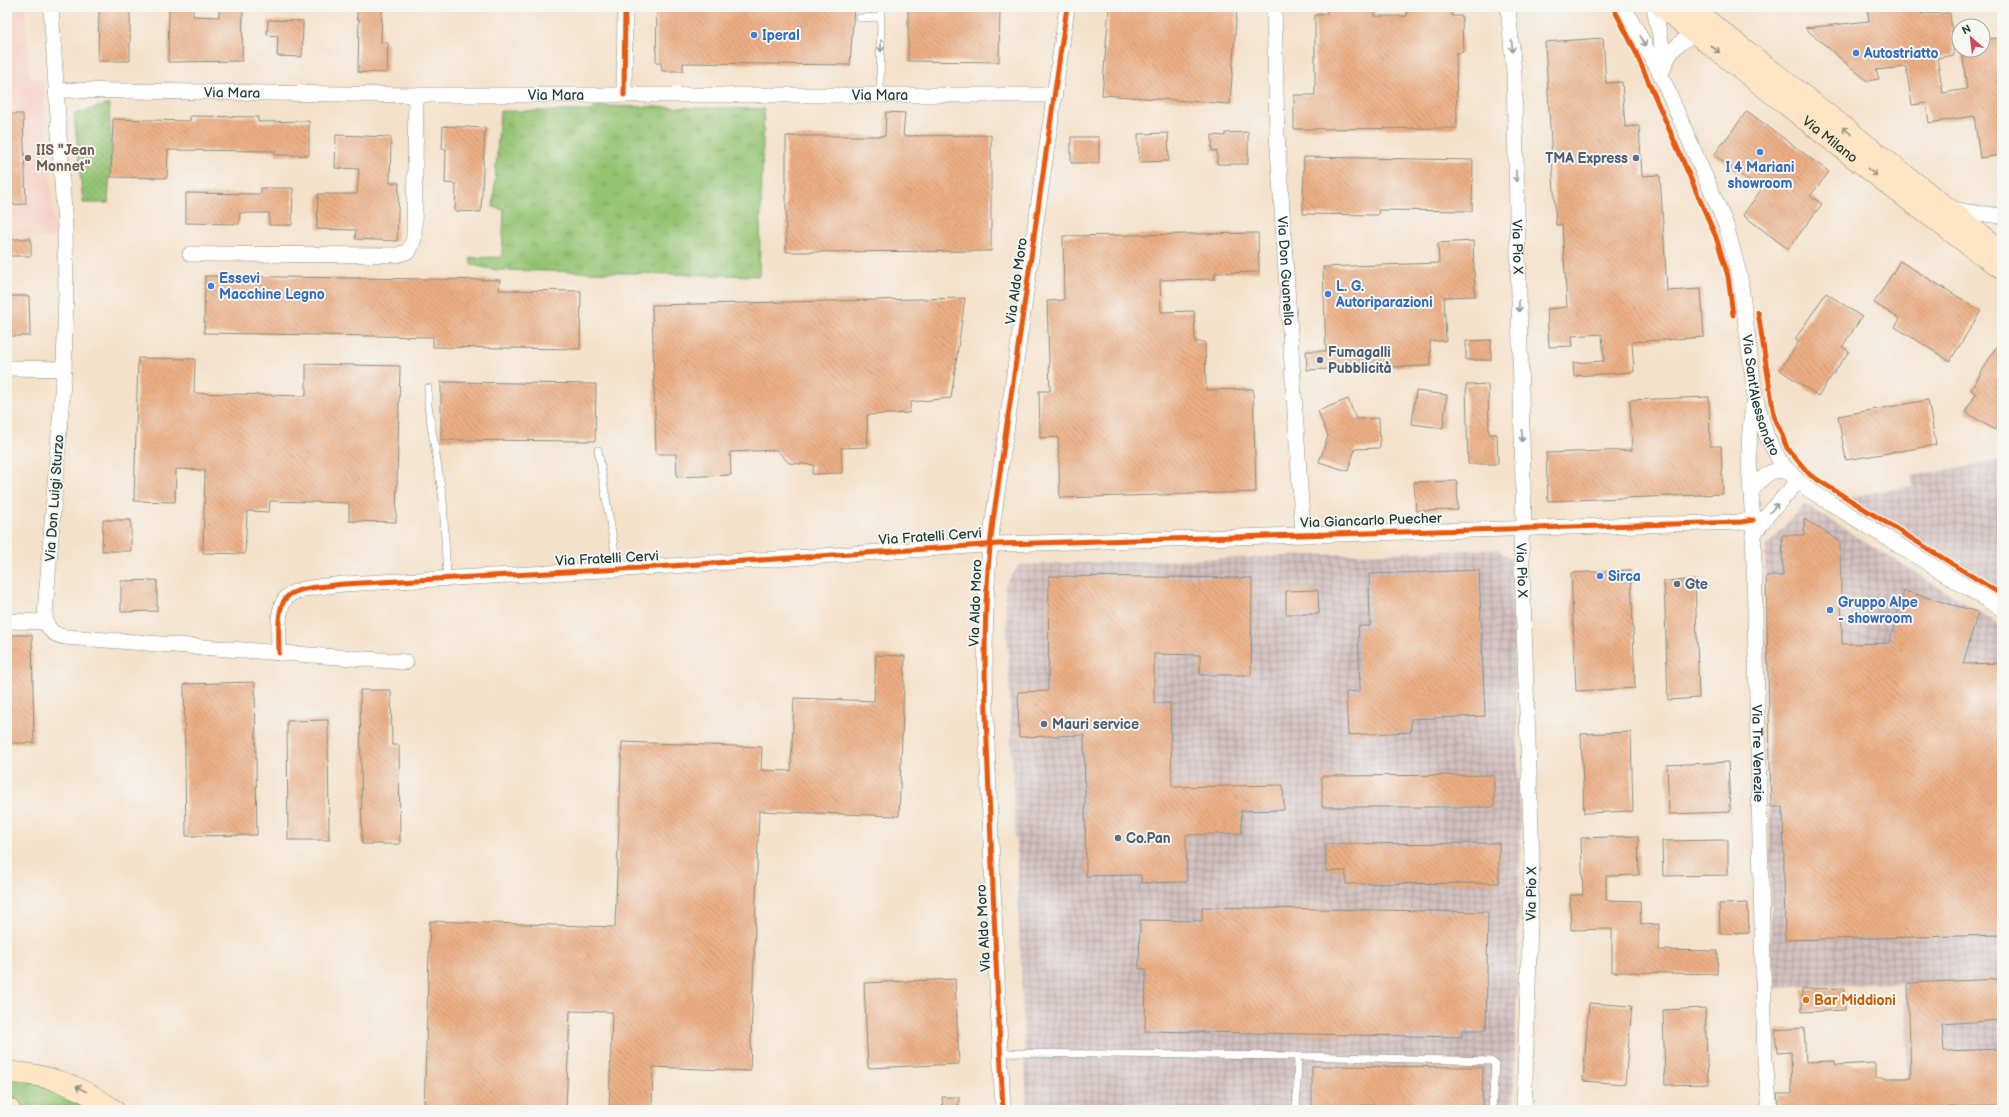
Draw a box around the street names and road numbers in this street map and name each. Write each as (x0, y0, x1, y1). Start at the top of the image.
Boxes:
street label: Via Mara (204, 84, 260, 102)
street label: Via Mara (528, 87, 584, 104)
street label: Via Mara (852, 87, 908, 104)
street label: Via Milano (1799, 113, 1861, 167)
street label: Via Don Guanella (1273, 215, 1297, 326)
street label: Via Pio X (1508, 219, 1526, 274)
street label: Via Aldo Moro (1002, 236, 1031, 326)
street label: Via Sant'Alessandro (1738, 333, 1784, 459)
street label: Via Don Luigi Sturzo (42, 434, 67, 562)
street label: Via Giancarlo Puecher (1300, 509, 1443, 531)
street label: Via Fratelli Cervi (878, 524, 982, 549)
street label: Via Pio X (1512, 543, 1531, 598)
street label: Via Fratelli Cervi (555, 547, 659, 570)
street label: Via Aldo Moro (965, 559, 986, 647)
street label: Via Tre Venezie (1748, 704, 1767, 802)
street label: Via Pio X (1523, 867, 1540, 921)
street label: Via Aldo Moro (973, 884, 994, 972)

